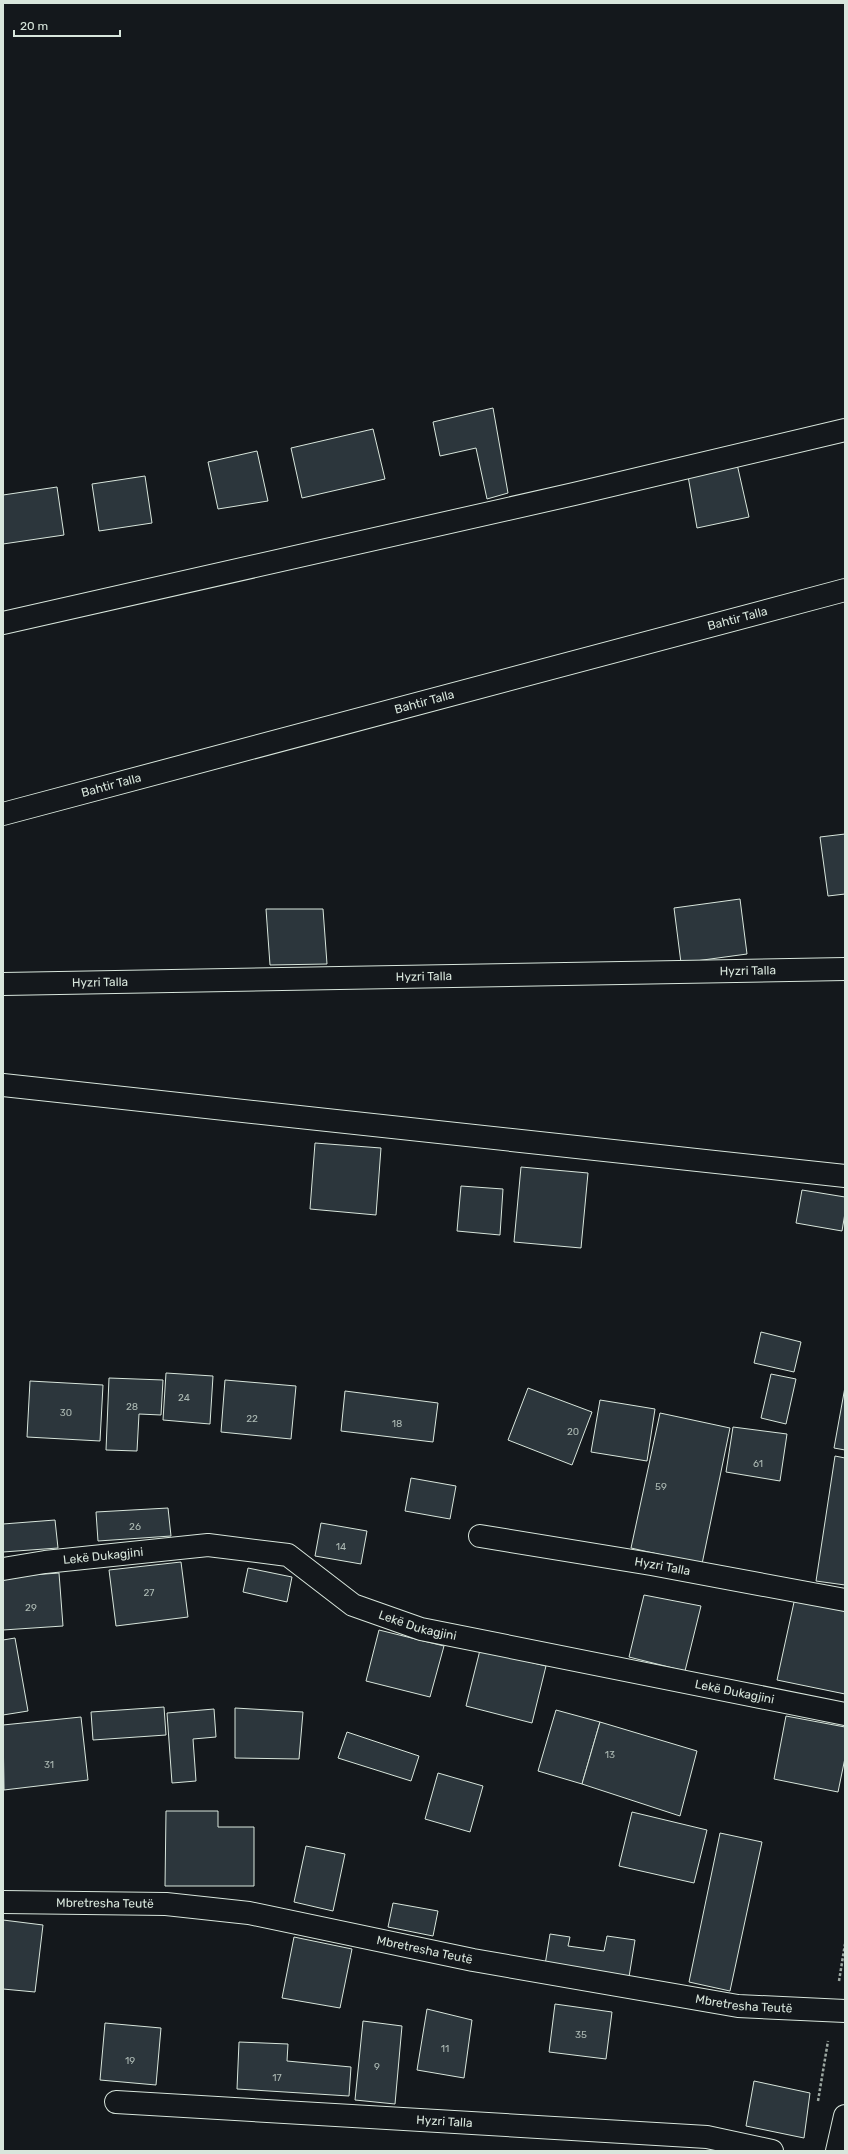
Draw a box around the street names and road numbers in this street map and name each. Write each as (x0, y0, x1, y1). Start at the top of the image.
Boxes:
street label: Bahtir Talla (706, 604, 769, 633)
street label: Bahtir Talla (393, 687, 456, 717)
street label: Bahtir Talla (80, 771, 143, 800)
street label: Hyzri Talla (720, 963, 776, 978)
street label: Hyzri Talla (396, 969, 452, 984)
street label: Hyzri Talla (72, 975, 128, 990)
street label: Lekë Dukagjini (62, 1545, 144, 1567)
street label: Hyzri Talla (634, 1554, 692, 1578)
street label: Lekë Dukagjini (377, 1608, 458, 1643)
street label: Lekë Dukagjini (694, 1677, 776, 1707)
street label: Mbretresha Teutë (56, 1896, 154, 1911)
street label: Mbretresha Teutë (375, 1933, 474, 1967)
street label: Mbretresha Teutë (694, 1992, 793, 2016)
street label: Hyzri Talla (416, 2113, 473, 2130)

